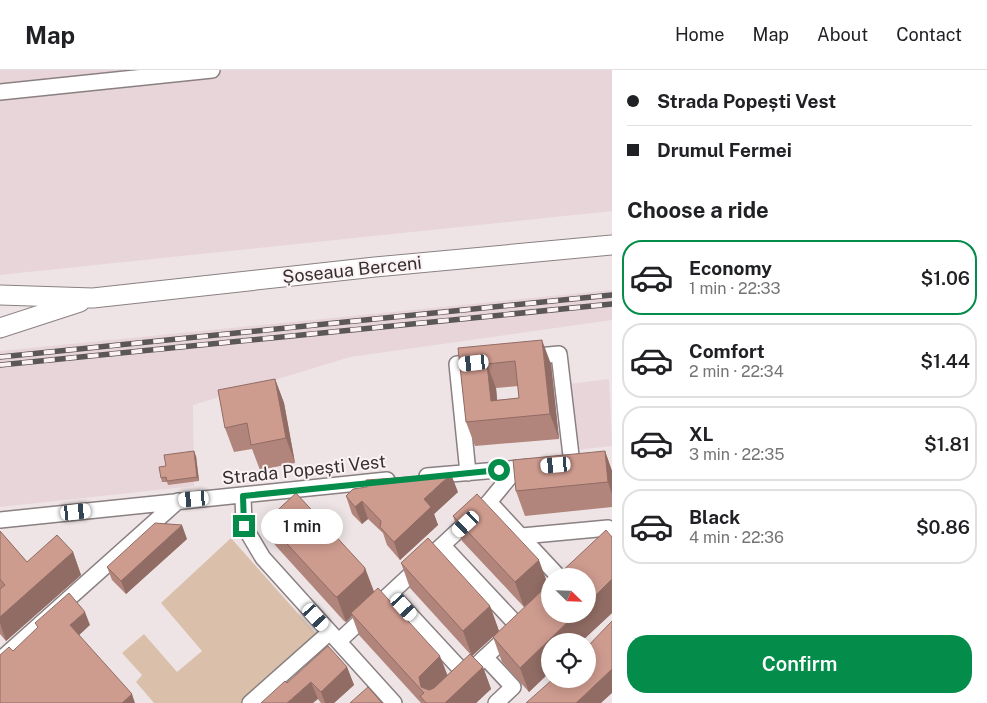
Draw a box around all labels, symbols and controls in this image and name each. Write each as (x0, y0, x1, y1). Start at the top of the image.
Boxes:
text: Map (25, 21, 75, 49)
text: Home (675, 24, 725, 45)
text: Map (753, 24, 789, 45)
text: About (817, 24, 868, 45)
text: Contact (896, 24, 962, 45)
text: Strada Popești Vest (657, 90, 836, 112)
text: Drumul Fermei (657, 139, 792, 161)
text: Choose a ride (627, 197, 769, 223)
street label: Șoseaua Berceni (281, 252, 423, 287)
icon: car (629, 255, 674, 300)
text: Economy (689, 257, 772, 279)
text: $1.06 (920, 267, 970, 289)
text: 1 min · 22:33 (689, 279, 781, 298)
icon: car (629, 338, 674, 383)
text: Comfort (689, 340, 765, 362)
text: $1.44 (920, 350, 970, 372)
car (458, 354, 489, 372)
text: 2 min · 22:34 (689, 362, 784, 381)
icon: car (629, 421, 674, 466)
text: XL (689, 423, 714, 445)
text: $1.81 (924, 433, 970, 455)
text: 3 min · 22:35 (689, 445, 784, 464)
street label: Strada Popești Vest (221, 450, 387, 489)
car (540, 456, 571, 474)
route start (488, 459, 510, 481)
car (178, 490, 209, 508)
car (60, 503, 91, 521)
icon: car (629, 504, 674, 549)
text: Black (689, 506, 740, 528)
callout: 1 min (262, 508, 344, 544)
car (449, 508, 482, 540)
route end (233, 515, 255, 537)
text: $0.86 (916, 516, 970, 538)
text: 1 min (283, 517, 321, 536)
text: 4 min · 22:36 (689, 528, 784, 547)
north arrow (541, 568, 596, 622)
map controls (541, 568, 596, 688)
car (388, 591, 419, 623)
car (300, 601, 331, 633)
button: locate (541, 633, 596, 688)
button: Confirm (627, 635, 972, 693)

